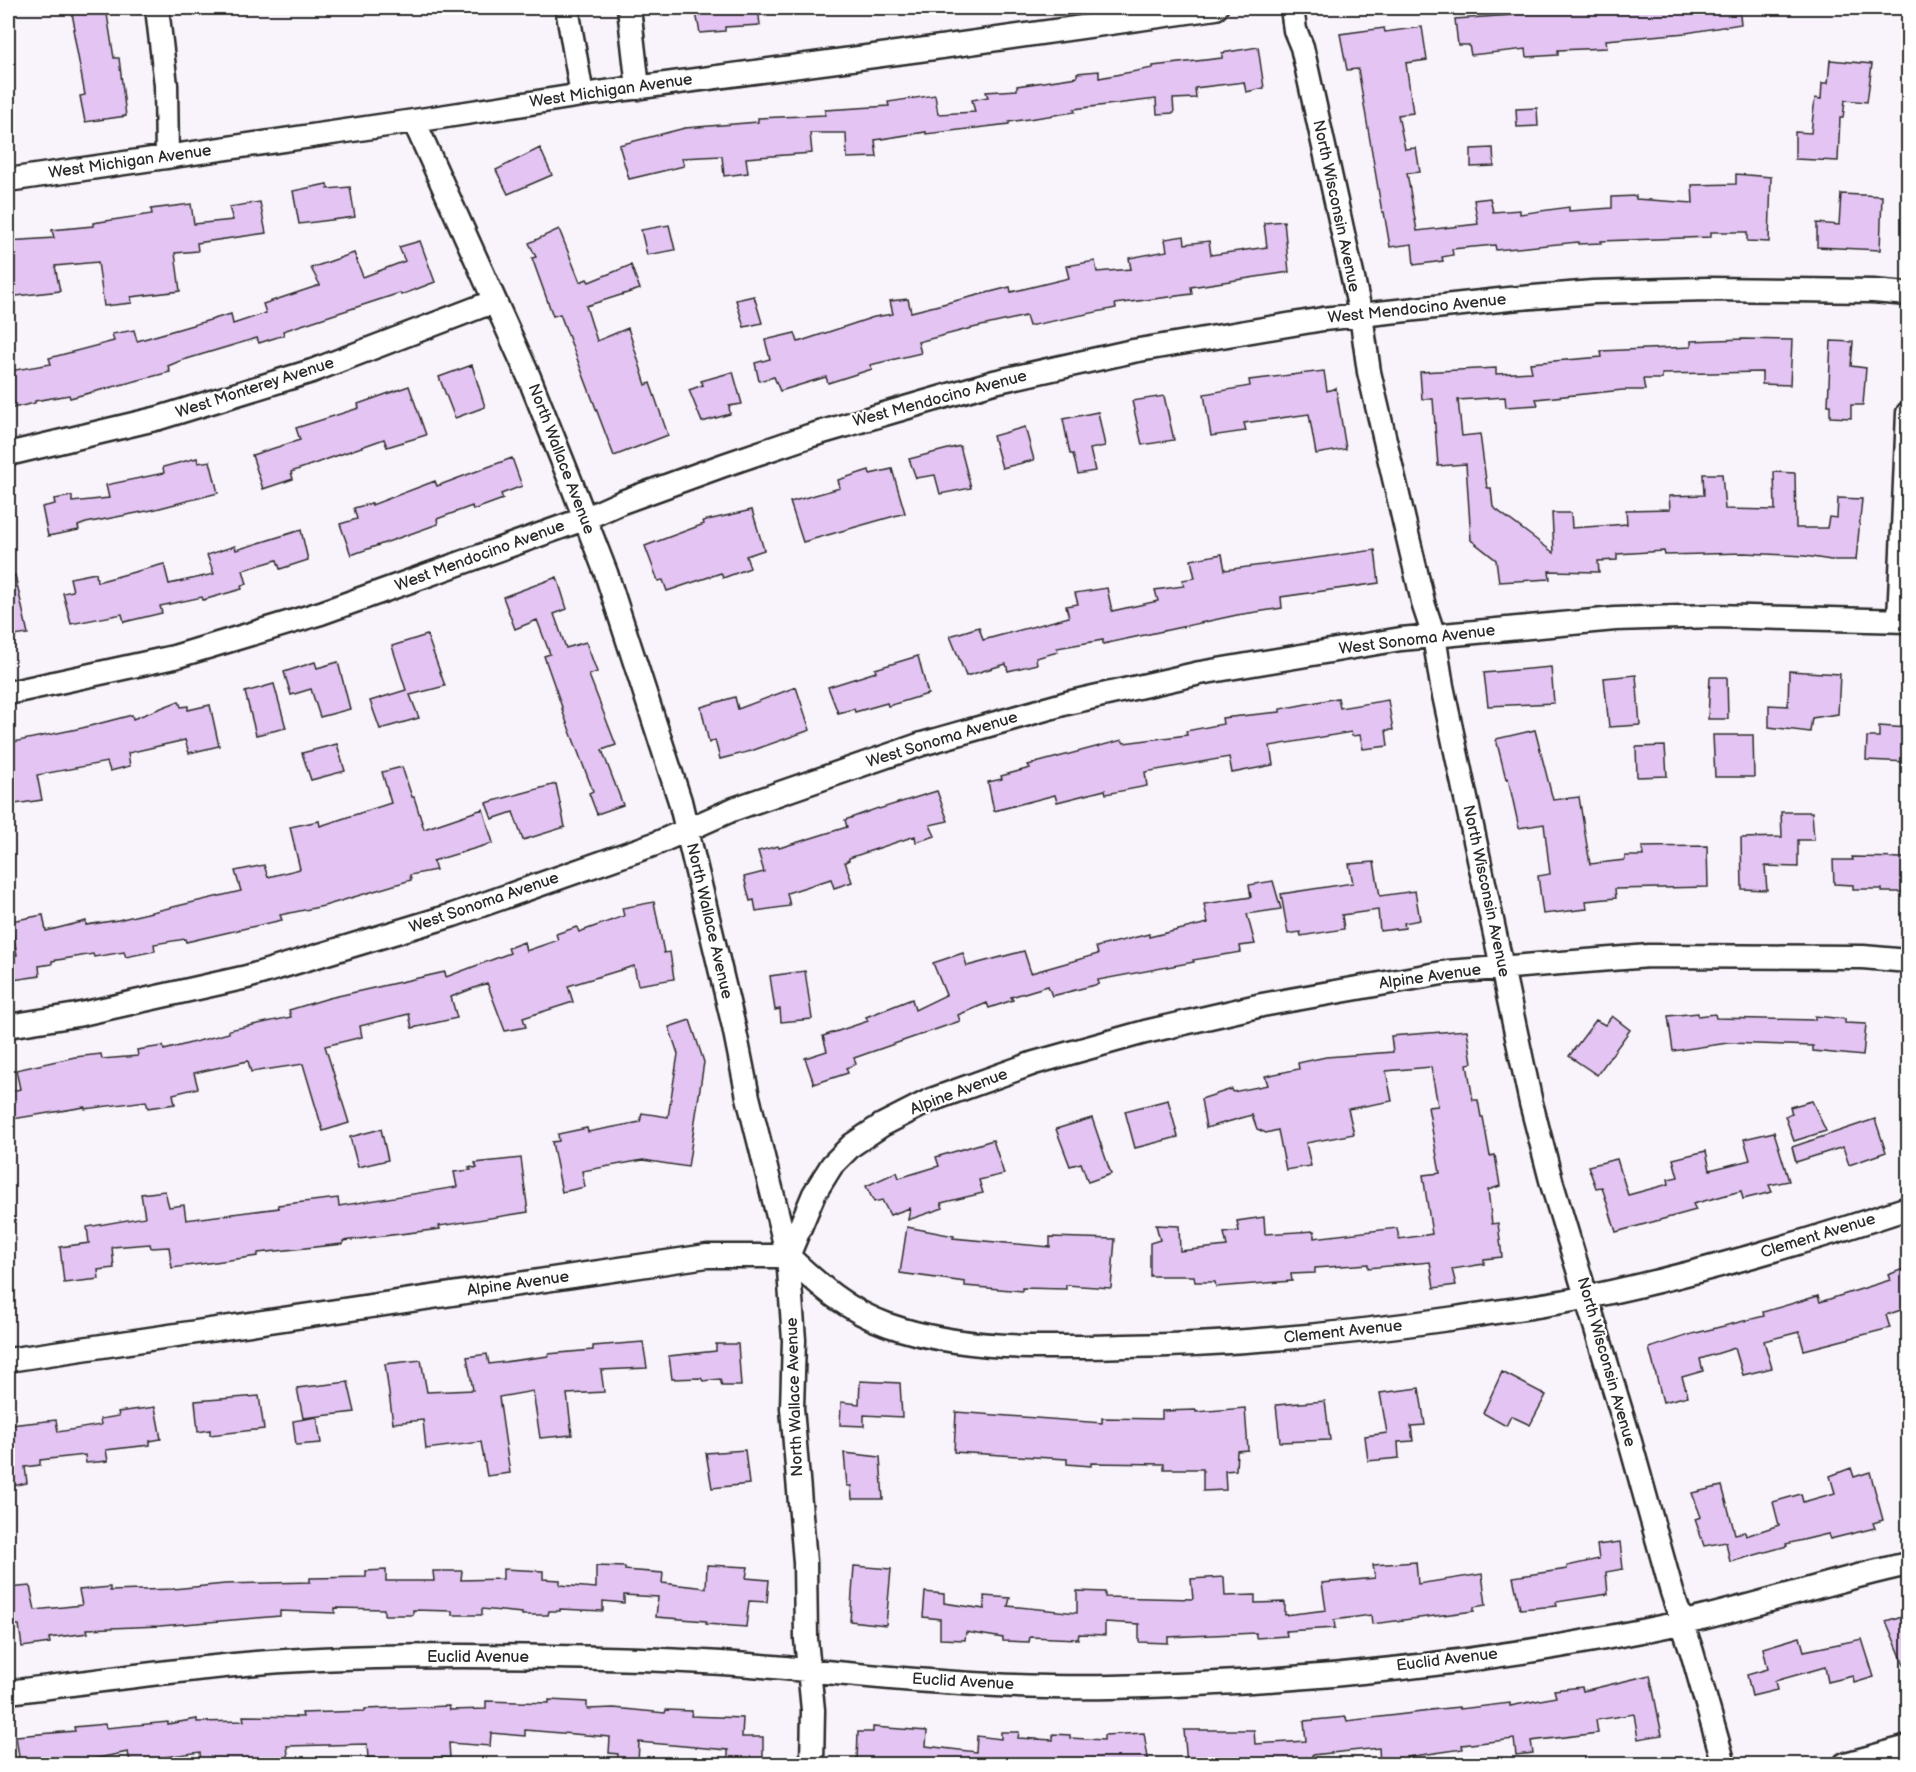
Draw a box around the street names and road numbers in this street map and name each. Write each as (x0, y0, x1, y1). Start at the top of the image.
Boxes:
street label: West Michigan Avenue (528, 70, 694, 112)
street label: North Wisconsin Avenue (1308, 118, 1364, 294)
street label: West Michigan Avenue (47, 141, 213, 183)
street label: West Mendocino Avenue (1327, 290, 1508, 328)
street label: West Monterey Avenue (174, 353, 337, 423)
street label: West Mendocino Avenue (851, 366, 1030, 431)
street label: North Wallace Avenue (524, 381, 599, 537)
street label: West Mendocino Avenue (393, 516, 568, 596)
street label: West Sonoma Avenue (1338, 621, 1497, 659)
street label: West Sonoma Avenue (864, 708, 1020, 772)
street label: North Wisconsin Avenue (1458, 803, 1514, 979)
street label: North Wallace Avenue (682, 841, 736, 1001)
street label: West Sonoma Avenue (407, 868, 562, 938)
street label: Alpine Avenue (1378, 960, 1483, 994)
street label: Alpine Avenue (908, 1065, 1011, 1119)
street label: Clement Avenue (1758, 1209, 1878, 1262)
street label: Alpine Avenue (466, 1267, 571, 1301)
street label: North Wisconsin Avenue (1573, 1275, 1639, 1449)
street label: Clement Avenue (1283, 1316, 1404, 1348)
street label: North Wallace Avenue (783, 1317, 807, 1477)
street label: Euclid Avenue (1395, 1644, 1499, 1676)
street label: Euclid Avenue (427, 1648, 530, 1667)
street label: Euclid Avenue (912, 1670, 1015, 1694)

